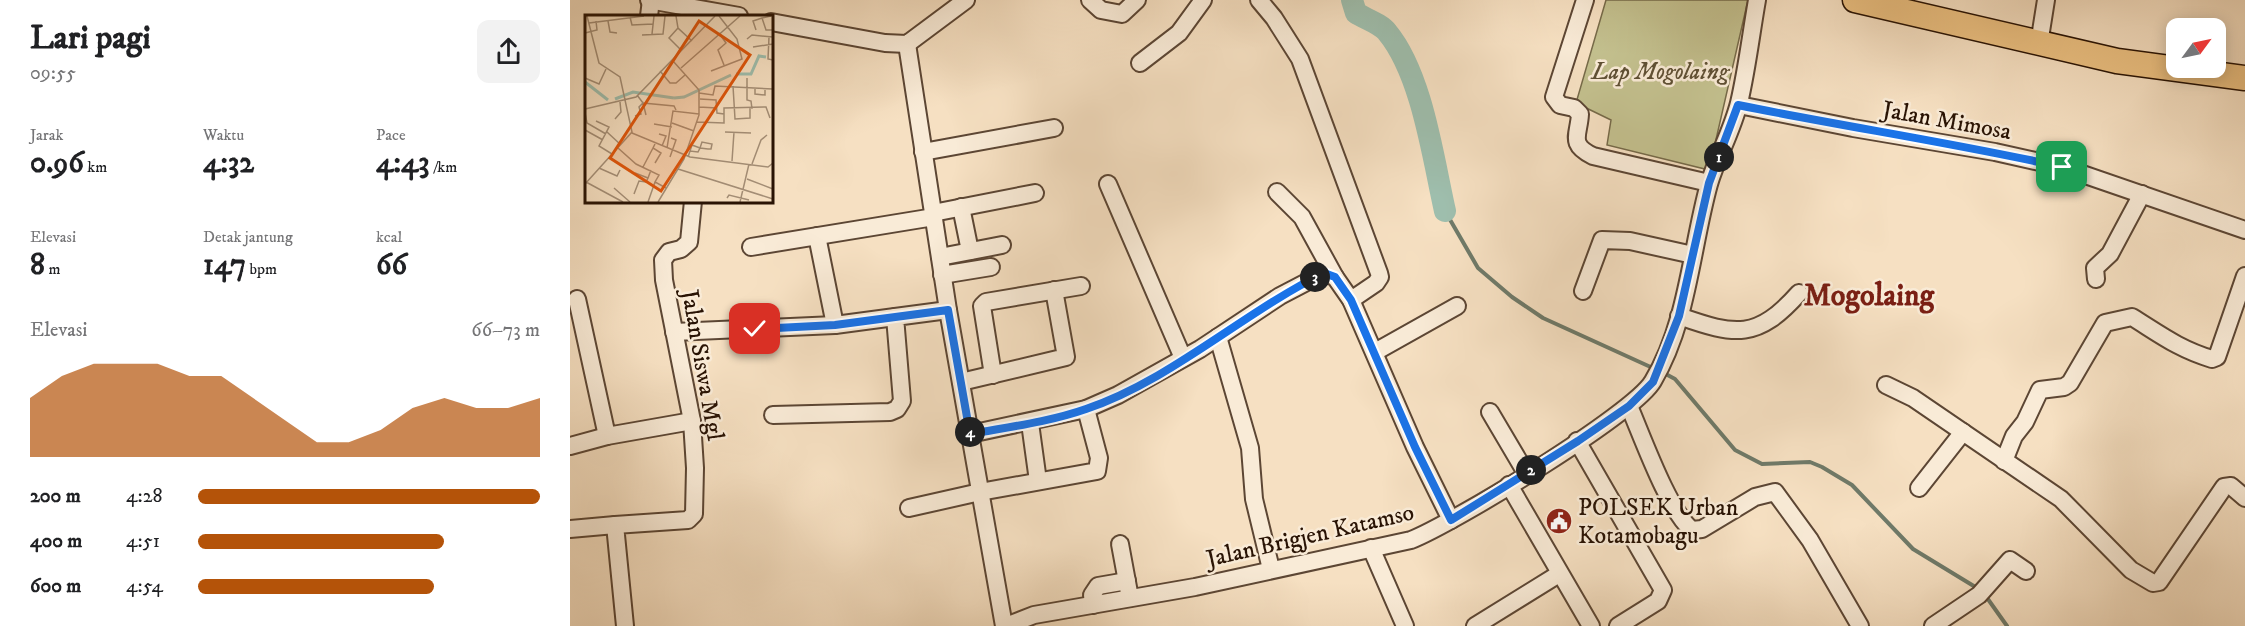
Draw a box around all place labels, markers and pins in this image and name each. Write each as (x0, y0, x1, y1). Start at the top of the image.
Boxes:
pin (2036, 141, 2087, 192)
pin: 1 (1704, 142, 1734, 172)
pin: 3 (1300, 262, 1330, 292)
pin (729, 303, 780, 354)
pin: 4 (955, 417, 985, 447)
pin: 2 (1516, 455, 1546, 485)
place label: POLSEK Urban Kotamobagu (1578, 493, 1739, 551)
public building icon: POLSEK Urban Kotamobagu (1544, 506, 1574, 536)

